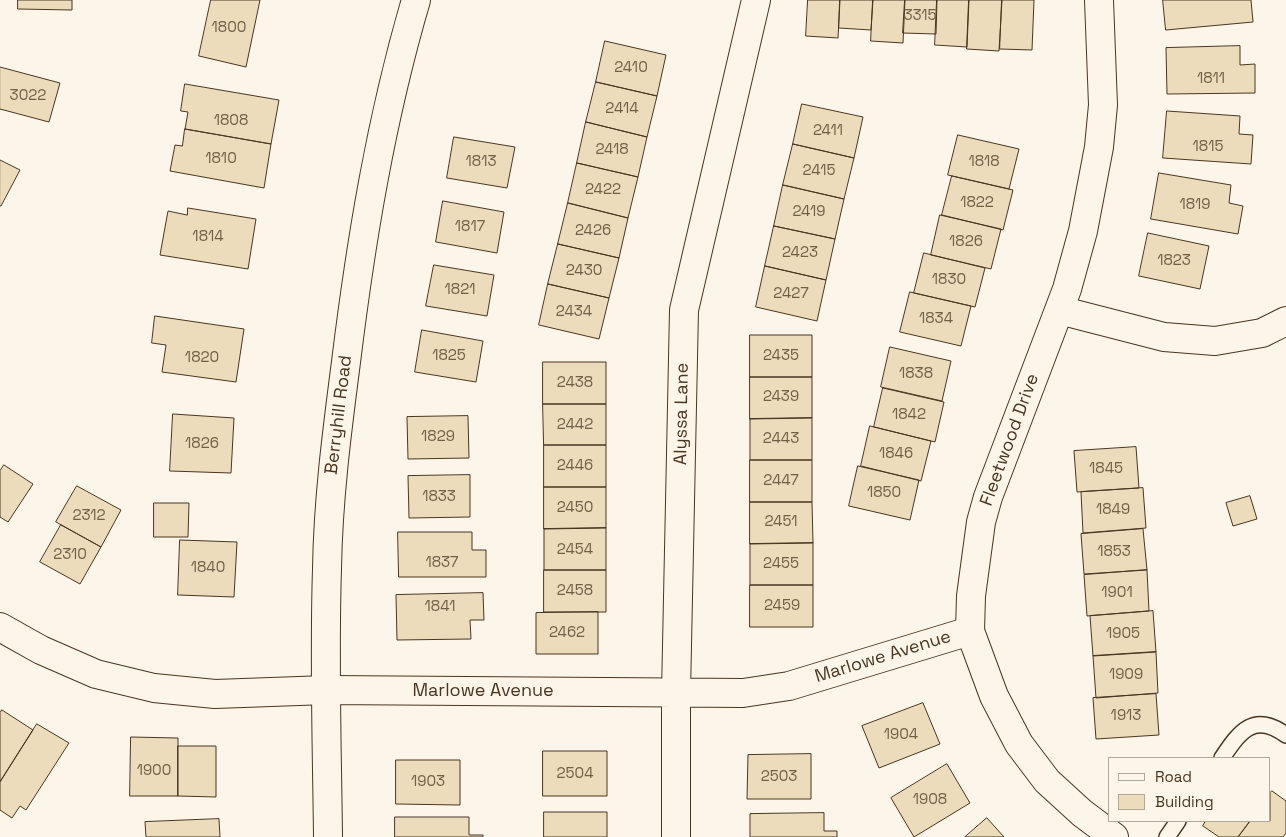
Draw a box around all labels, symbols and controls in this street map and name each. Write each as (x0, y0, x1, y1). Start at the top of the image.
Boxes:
house number: 3315 (903, 7, 937, 25)
house number: 1800 (212, 19, 246, 37)
house number: 2410 (614, 59, 648, 77)
house number: 1811 (1197, 70, 1225, 88)
house number: 3022 (10, 87, 46, 105)
house number: 2414 (605, 100, 639, 118)
house number: 1808 (214, 112, 248, 130)
house number: 2411 (813, 122, 843, 140)
house number: 1815 (1193, 138, 1223, 156)
house number: 2418 (595, 141, 629, 159)
house number: 1810 (205, 150, 237, 168)
house number: 1813 (466, 153, 496, 171)
house number: 1818 (968, 153, 1000, 171)
house number: 2415 (803, 162, 835, 180)
house number: 2422 (585, 181, 621, 199)
house number: 1822 (960, 194, 994, 212)
house number: 1819 (1179, 196, 1211, 214)
house number: 2419 (792, 203, 826, 221)
house number: 1817 (455, 218, 485, 236)
house number: 2426 (575, 222, 611, 240)
house number: 1814 (192, 228, 224, 246)
house number: 1826 (949, 233, 983, 251)
house number: 2423 (782, 244, 818, 262)
house number: 1823 (1157, 252, 1191, 270)
house number: 2430 (566, 262, 602, 280)
house number: 1830 (932, 271, 966, 289)
house number: 1821 (445, 281, 475, 299)
house number: 2427 (773, 285, 809, 303)
house number: 2434 (556, 303, 592, 321)
house number: 1834 (919, 310, 953, 328)
house number: 1825 (432, 347, 466, 365)
house number: 2435 (763, 347, 799, 365)
house number: 1820 (185, 349, 219, 367)
street label: Berryhill Road (321, 354, 357, 476)
street label: Alyssa Lane (670, 363, 694, 465)
house number: 1838 (899, 365, 933, 383)
street label: Fleetwood Drive (976, 371, 1044, 509)
house number: 2438 (557, 374, 593, 392)
house number: 2439 (763, 388, 799, 406)
house number: 1842 (892, 406, 926, 424)
house number: 2442 (557, 416, 593, 434)
house number: 1829 (421, 428, 455, 446)
house number: 2443 (763, 430, 799, 448)
house number: 1826 (185, 435, 219, 453)
house number: 1846 (879, 445, 913, 463)
house number: 2446 (557, 457, 593, 475)
house number: 1845 (1089, 460, 1123, 478)
house number: 2447 (763, 472, 799, 490)
house number: 1850 (867, 484, 901, 502)
house number: 1833 (422, 488, 456, 506)
house number: 2450 (557, 499, 593, 517)
house number: 1849 (1096, 501, 1130, 519)
house number: 2312 (72, 507, 106, 525)
house number: 2451 (764, 513, 798, 531)
house number: 2454 (557, 541, 593, 559)
house number: 1853 (1097, 543, 1131, 561)
house number: 2310 (53, 546, 87, 564)
house number: 1837 (425, 554, 459, 572)
house number: 2455 (763, 555, 799, 573)
house number: 1840 (191, 559, 225, 577)
house number: 2458 (557, 582, 593, 600)
house number: 1901 (1101, 584, 1133, 602)
house number: 2459 (764, 597, 800, 615)
house number: 1841 (425, 598, 455, 616)
house number: 2462 (549, 624, 585, 642)
house number: 1905 (1106, 625, 1140, 643)
street label: Marlowe Avenue (812, 626, 954, 688)
house number: 1909 (1109, 666, 1143, 684)
street label: Marlowe Avenue (412, 680, 554, 702)
house number: 1913 (1111, 707, 1141, 725)
house number: 1904 (884, 726, 918, 744)
legend (1108, 757, 1271, 822)
house number: 1900 (137, 762, 171, 780)
house number: 2504 (556, 765, 594, 783)
text: Road (1155, 767, 1192, 786)
house number: 2503 (761, 768, 797, 786)
house number: 1903 (411, 773, 445, 791)
house number: 1908 (913, 791, 947, 809)
text: Building (1155, 792, 1214, 811)

